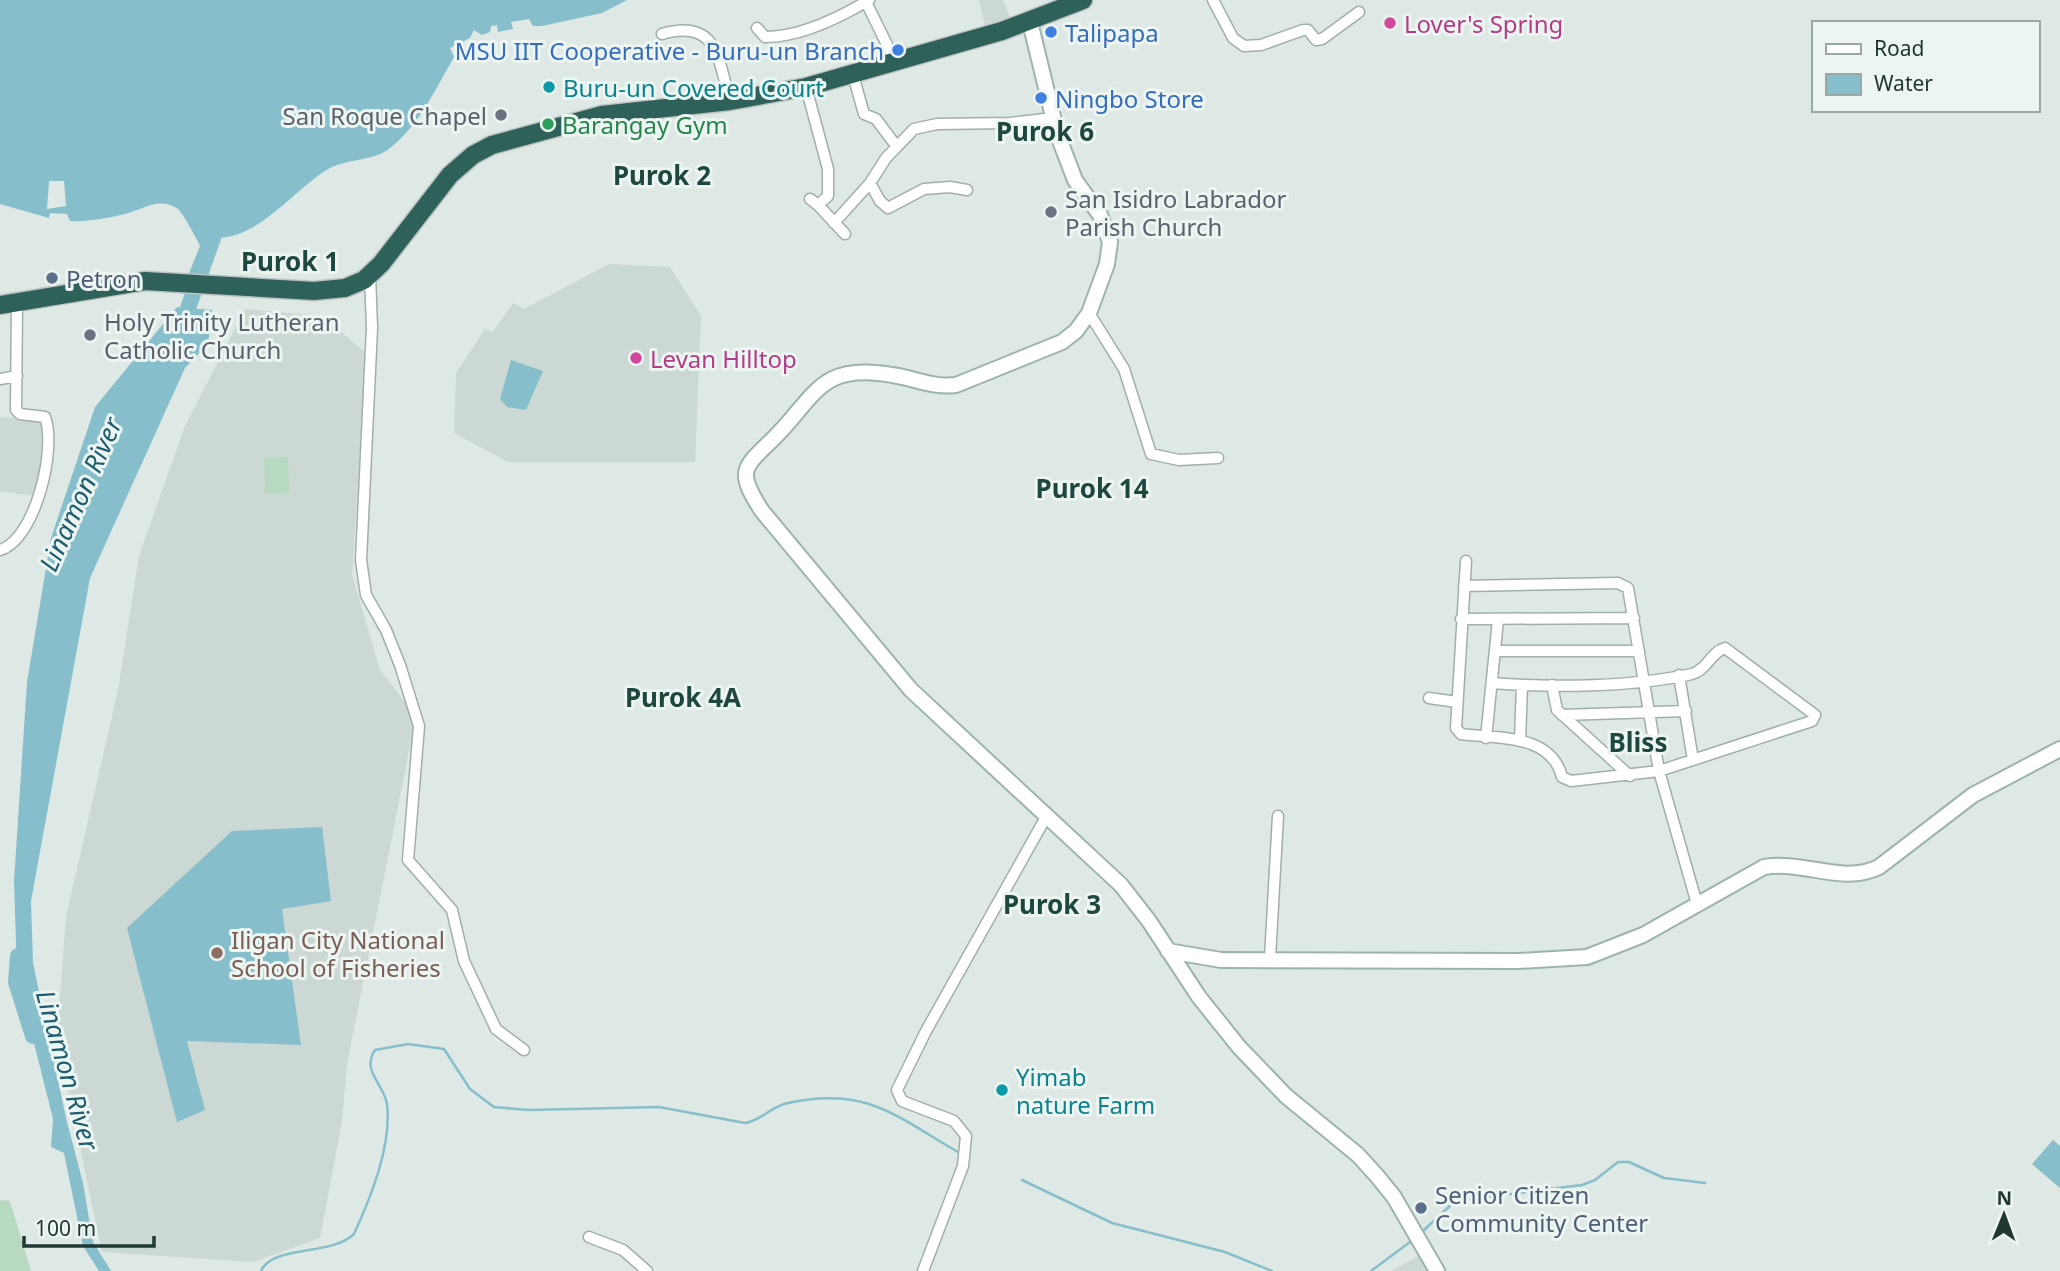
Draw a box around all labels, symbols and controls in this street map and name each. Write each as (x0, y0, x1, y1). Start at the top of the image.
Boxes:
place label: Lover's Spring (1404, 7, 1563, 40)
marker: Lover's Spring (1382, 15, 1398, 31)
place label: Talipapa (1065, 16, 1159, 49)
legend (1812, 21, 2039, 112)
marker: Talipapa (1043, 24, 1059, 40)
place label: MSU IIT Cooperative - Buru-un Branch (455, 34, 884, 67)
text: Road (1874, 34, 1924, 62)
marker: MSU IIT Cooperative - Buru-un Branch (890, 42, 906, 58)
text: Water (1874, 69, 1933, 97)
place label: Buru-un Covered Court (563, 71, 824, 104)
marker: Buru-un Covered Court (541, 79, 557, 95)
place label: Ningbo Store (1055, 82, 1204, 115)
marker: Ningbo Store (1033, 90, 1049, 106)
place label: San Roque Chapel (283, 99, 487, 132)
marker: San Roque Chapel (493, 107, 509, 123)
place label: Barangay Gym (562, 108, 728, 141)
district label: Purok 6 (996, 113, 1094, 149)
marker: Barangay Gym (540, 116, 556, 132)
district label: Purok 2 (613, 157, 711, 193)
place label: San Isidro Labrador Parish Church (1065, 182, 1286, 243)
marker: San Isidro Labrador Parish Church (1043, 204, 1059, 220)
district label: Purok 1 (241, 243, 339, 279)
place label: Petron (66, 262, 142, 295)
marker: Petron (44, 270, 60, 286)
place label: Holy Trinity Lutheran Catholic Church (104, 305, 340, 366)
marker: Holy Trinity Lutheran Catholic Church (82, 327, 98, 343)
place label: Levan Hilltop (650, 342, 797, 375)
marker: Levan Hilltop (628, 350, 644, 366)
water label: Linamon River (30, 410, 131, 577)
district label: Purok 14 (1035, 470, 1149, 506)
district label: Purok 4A (625, 679, 741, 715)
district label: Bliss (1609, 724, 1667, 760)
district label: Purok 3 (1003, 886, 1101, 922)
place label: Iligan City National School of Fisheries (231, 923, 445, 984)
marker: Iligan City National School of Fisheries (209, 945, 225, 961)
water label: Linamon River (28, 986, 109, 1156)
place label: Yimab nature Farm (1016, 1060, 1155, 1121)
marker: Yimab nature Farm (994, 1082, 1010, 1098)
place label: Senior Citizen Community Center (1435, 1178, 1648, 1239)
north arrow (1969, 1180, 2039, 1250)
text: N (1996, 1185, 2012, 1211)
marker: Senior Citizen Community Center (1413, 1200, 1429, 1216)
scale bar (24, 1204, 154, 1248)
text: 100 m (35, 1214, 96, 1242)

